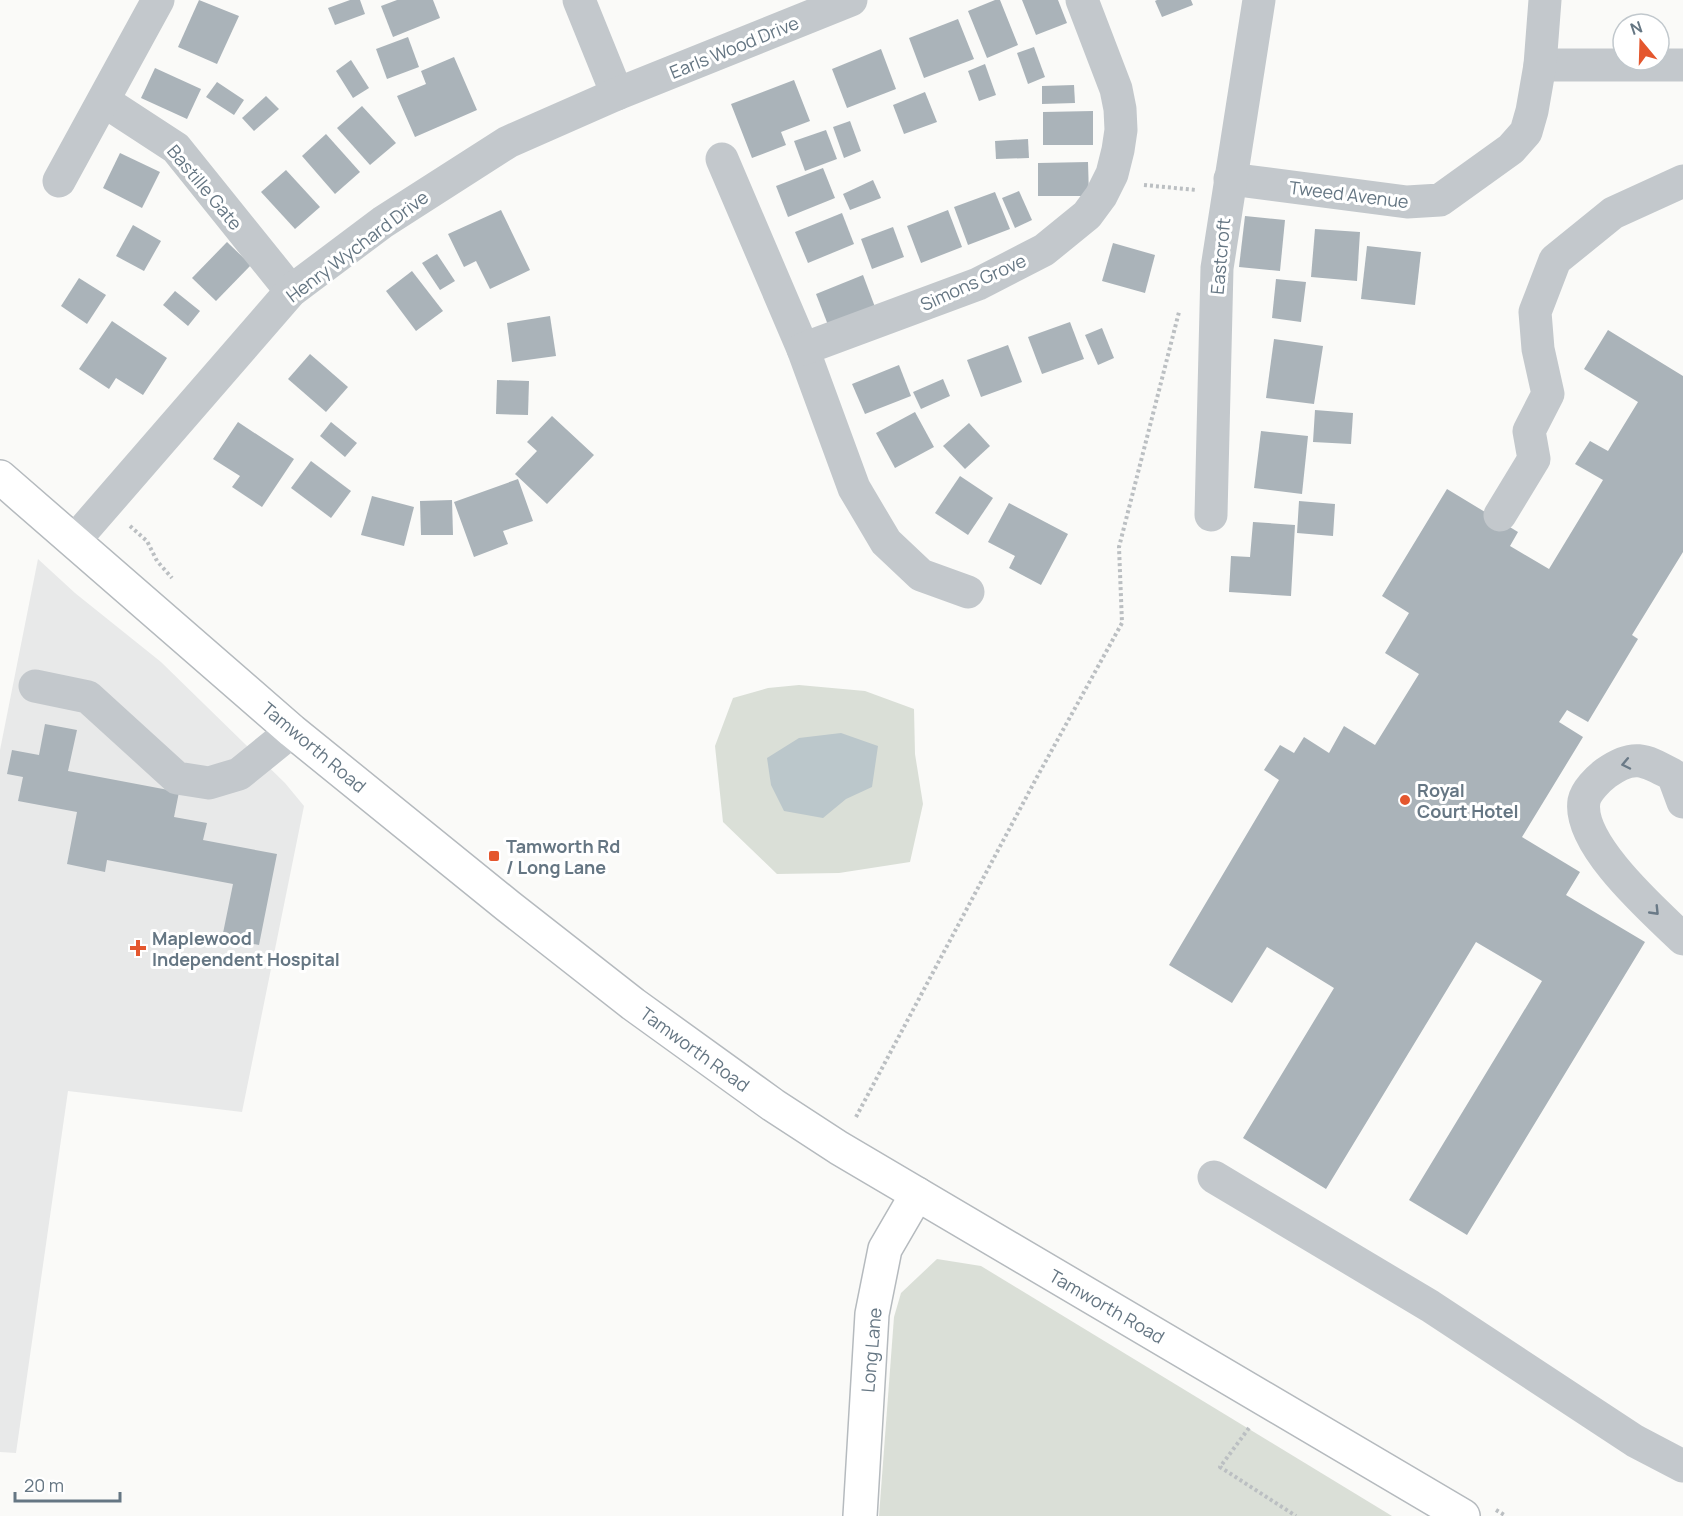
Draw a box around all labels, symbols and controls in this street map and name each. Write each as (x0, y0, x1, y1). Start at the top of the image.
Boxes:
street label: Earls Wood Drive (666, 10, 802, 84)
north arrow (1611, 12, 1671, 72)
text: N (1627, 16, 1645, 40)
street label: Bastille Gate (162, 139, 248, 235)
street label: Tweed Avenue (1288, 175, 1410, 213)
street label: Henry Wychard Drive (281, 185, 433, 307)
street label: Eastcroft (1205, 217, 1235, 295)
street label: Simons Grove (916, 248, 1030, 316)
street label: Tamworth Road (257, 696, 371, 798)
one-way arrow (1621, 756, 1631, 769)
place label: Royal Court Hotel (1417, 778, 1519, 823)
marker: Royal Court Hotel (1398, 793, 1412, 807)
place label: Tamworth Rd / Long Lane (506, 834, 620, 879)
marker: Tamworth Rd / Long Lane (487, 849, 501, 863)
one-way arrow (1648, 904, 1659, 915)
place label: Maplewood Independent Hospital (152, 926, 340, 971)
marker: Maplewood Independent Hospital (129, 939, 147, 957)
street label: Tamworth Road (636, 1001, 754, 1097)
street label: Tamworth Road (1045, 1263, 1169, 1349)
street label: Long Lane (855, 1307, 887, 1393)
scale bar (15, 1465, 120, 1503)
text: 20 m (24, 1473, 64, 1497)

